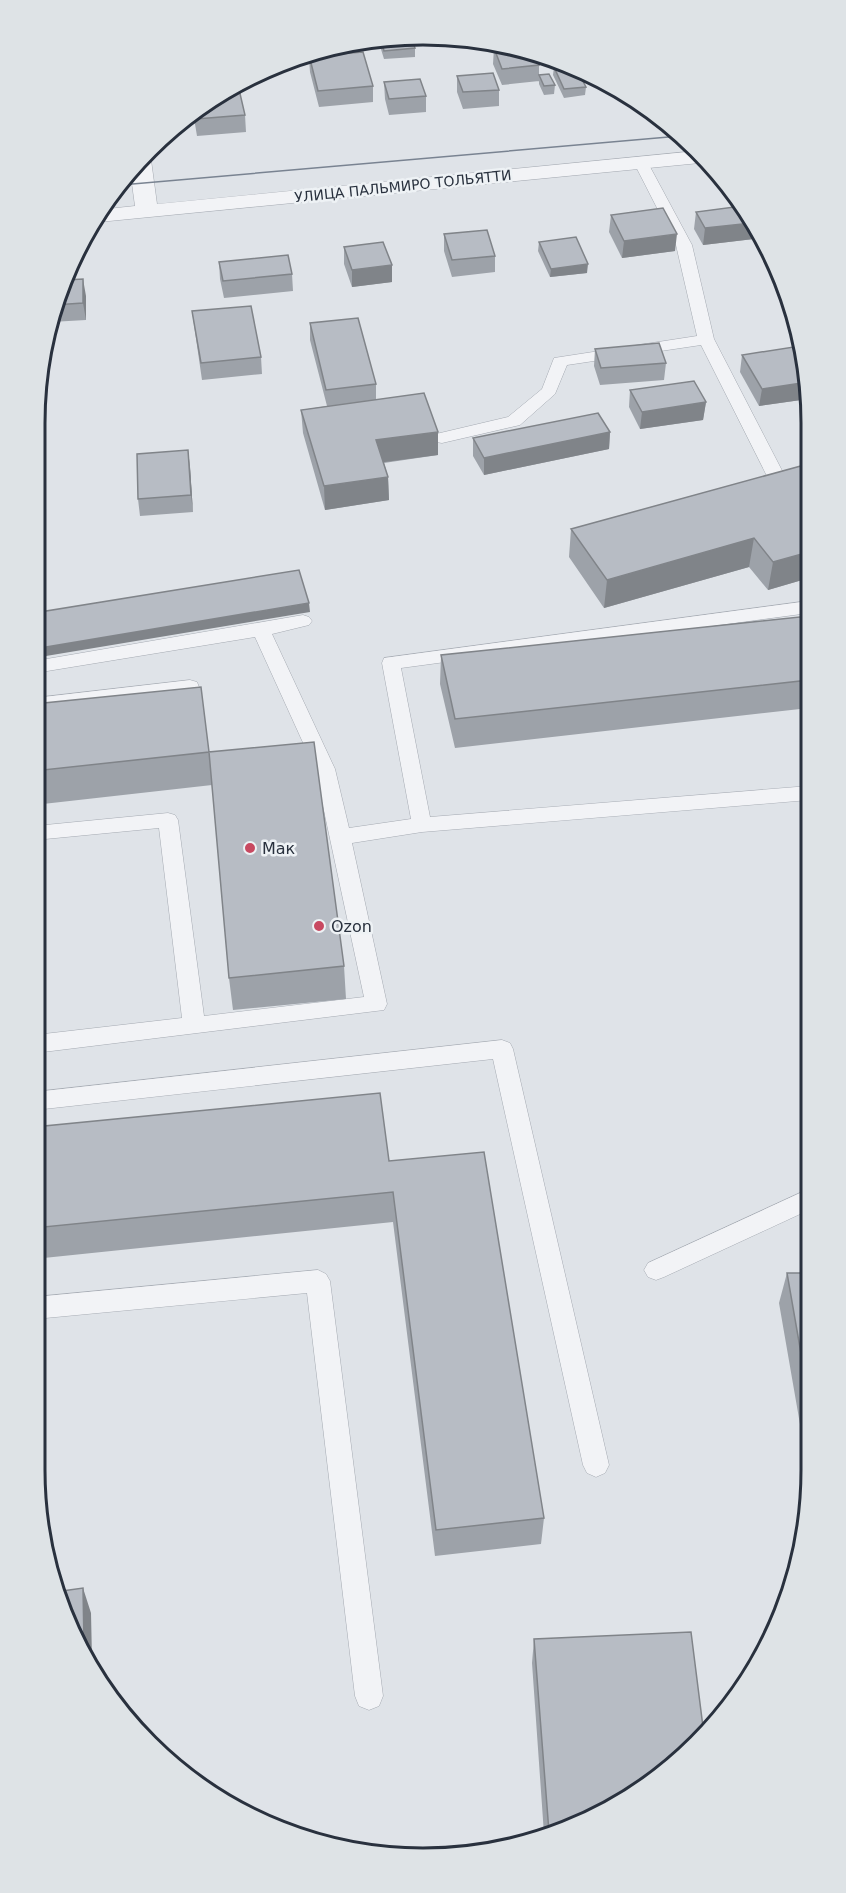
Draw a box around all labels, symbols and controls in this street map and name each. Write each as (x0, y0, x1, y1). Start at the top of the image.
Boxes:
street label: УЛИЦА ПАЛЬМИРО ТОЛЬЯТТИ (294, 167, 512, 205)
place label: Мак (262, 839, 296, 858)
marker: Мак (243, 841, 257, 855)
place label: Ozon (331, 917, 372, 936)
marker: Ozon (312, 919, 326, 933)

